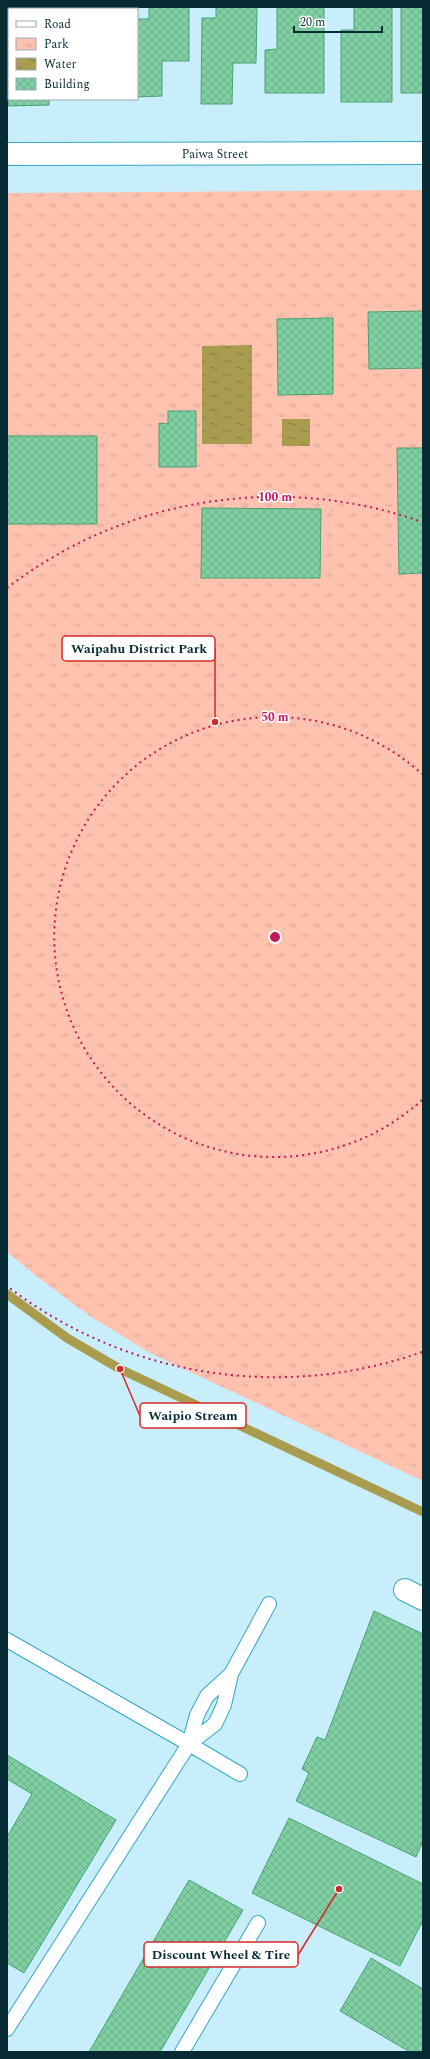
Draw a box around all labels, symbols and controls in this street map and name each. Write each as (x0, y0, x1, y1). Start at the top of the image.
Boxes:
legend (8, 8, 138, 100)
scale bar (294, 8, 382, 34)
text: 20 m (300, 13, 325, 32)
text: Road (44, 15, 71, 34)
text: Park (44, 35, 69, 54)
text: Water (44, 55, 76, 74)
text: Building (44, 75, 90, 94)
street label: Paiwa Street (182, 145, 248, 164)
text: 100 m (258, 488, 292, 507)
callout: Waipahu District Park (62, 636, 215, 661)
text: Waipahu District Park (71, 639, 207, 659)
text: 50 m (261, 708, 289, 727)
centre of rings (268, 930, 282, 944)
callout: Waipio Stream (140, 1403, 246, 1428)
text: Waipio Stream (148, 1406, 238, 1426)
callout: Discount Wheel & Tire (144, 1942, 298, 1967)
text: Discount Wheel & Tire (152, 1945, 290, 1965)

